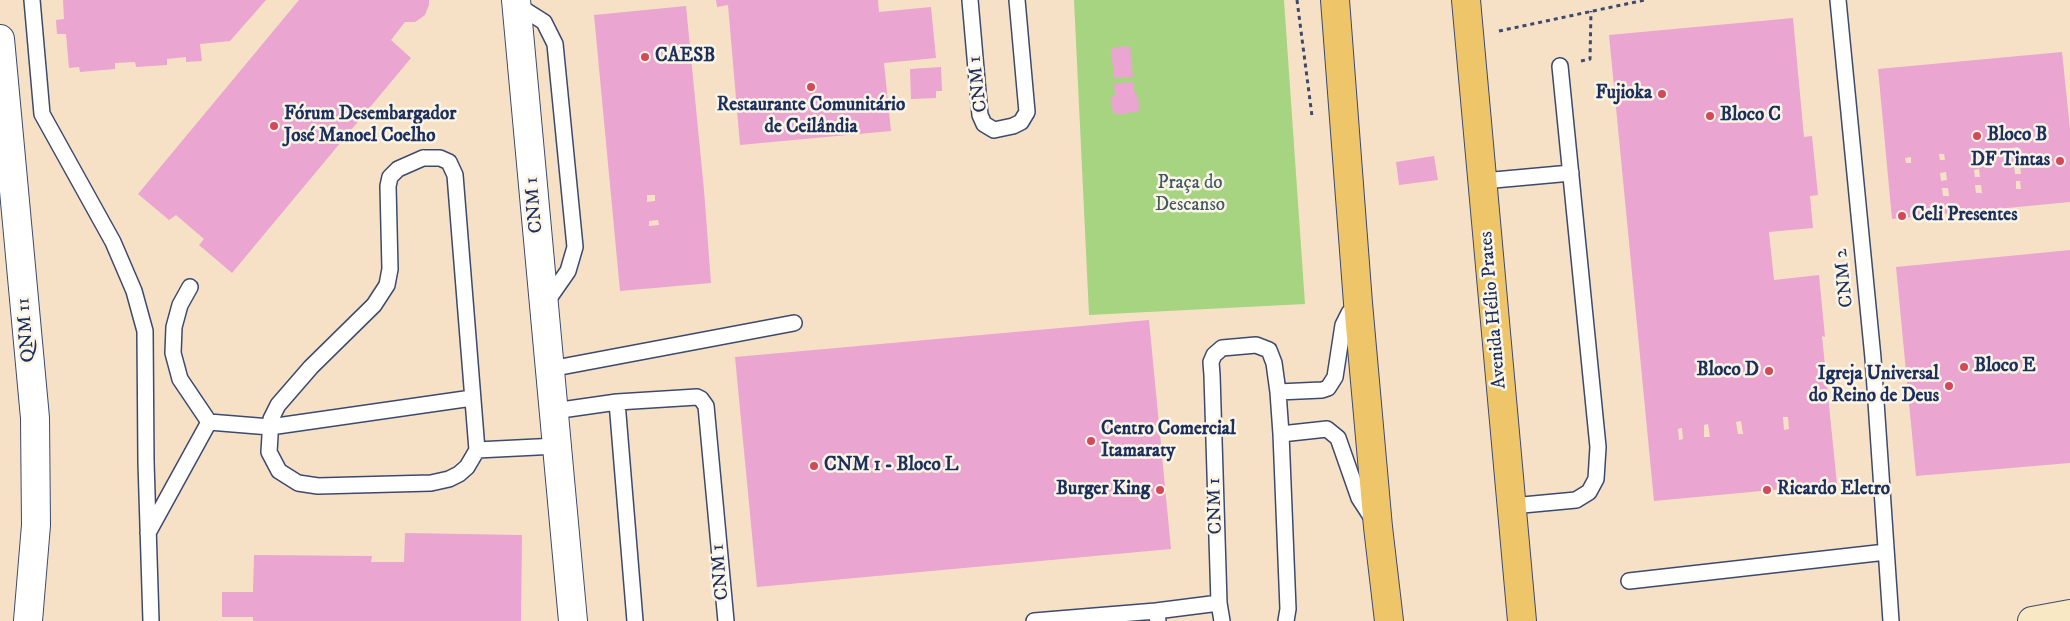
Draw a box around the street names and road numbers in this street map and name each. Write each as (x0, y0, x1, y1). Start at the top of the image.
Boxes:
street label: CNM 1 (964, 54, 994, 114)
street label: CNM 1 (521, 176, 549, 234)
street label: Avenida Hélio Prates (1476, 230, 1512, 390)
street label: CNM 2 (1831, 247, 1859, 309)
street label: QNM 11 (13, 297, 41, 363)
street label: CNM 1 (1204, 477, 1228, 535)
street label: CNM 1 (707, 543, 735, 601)

